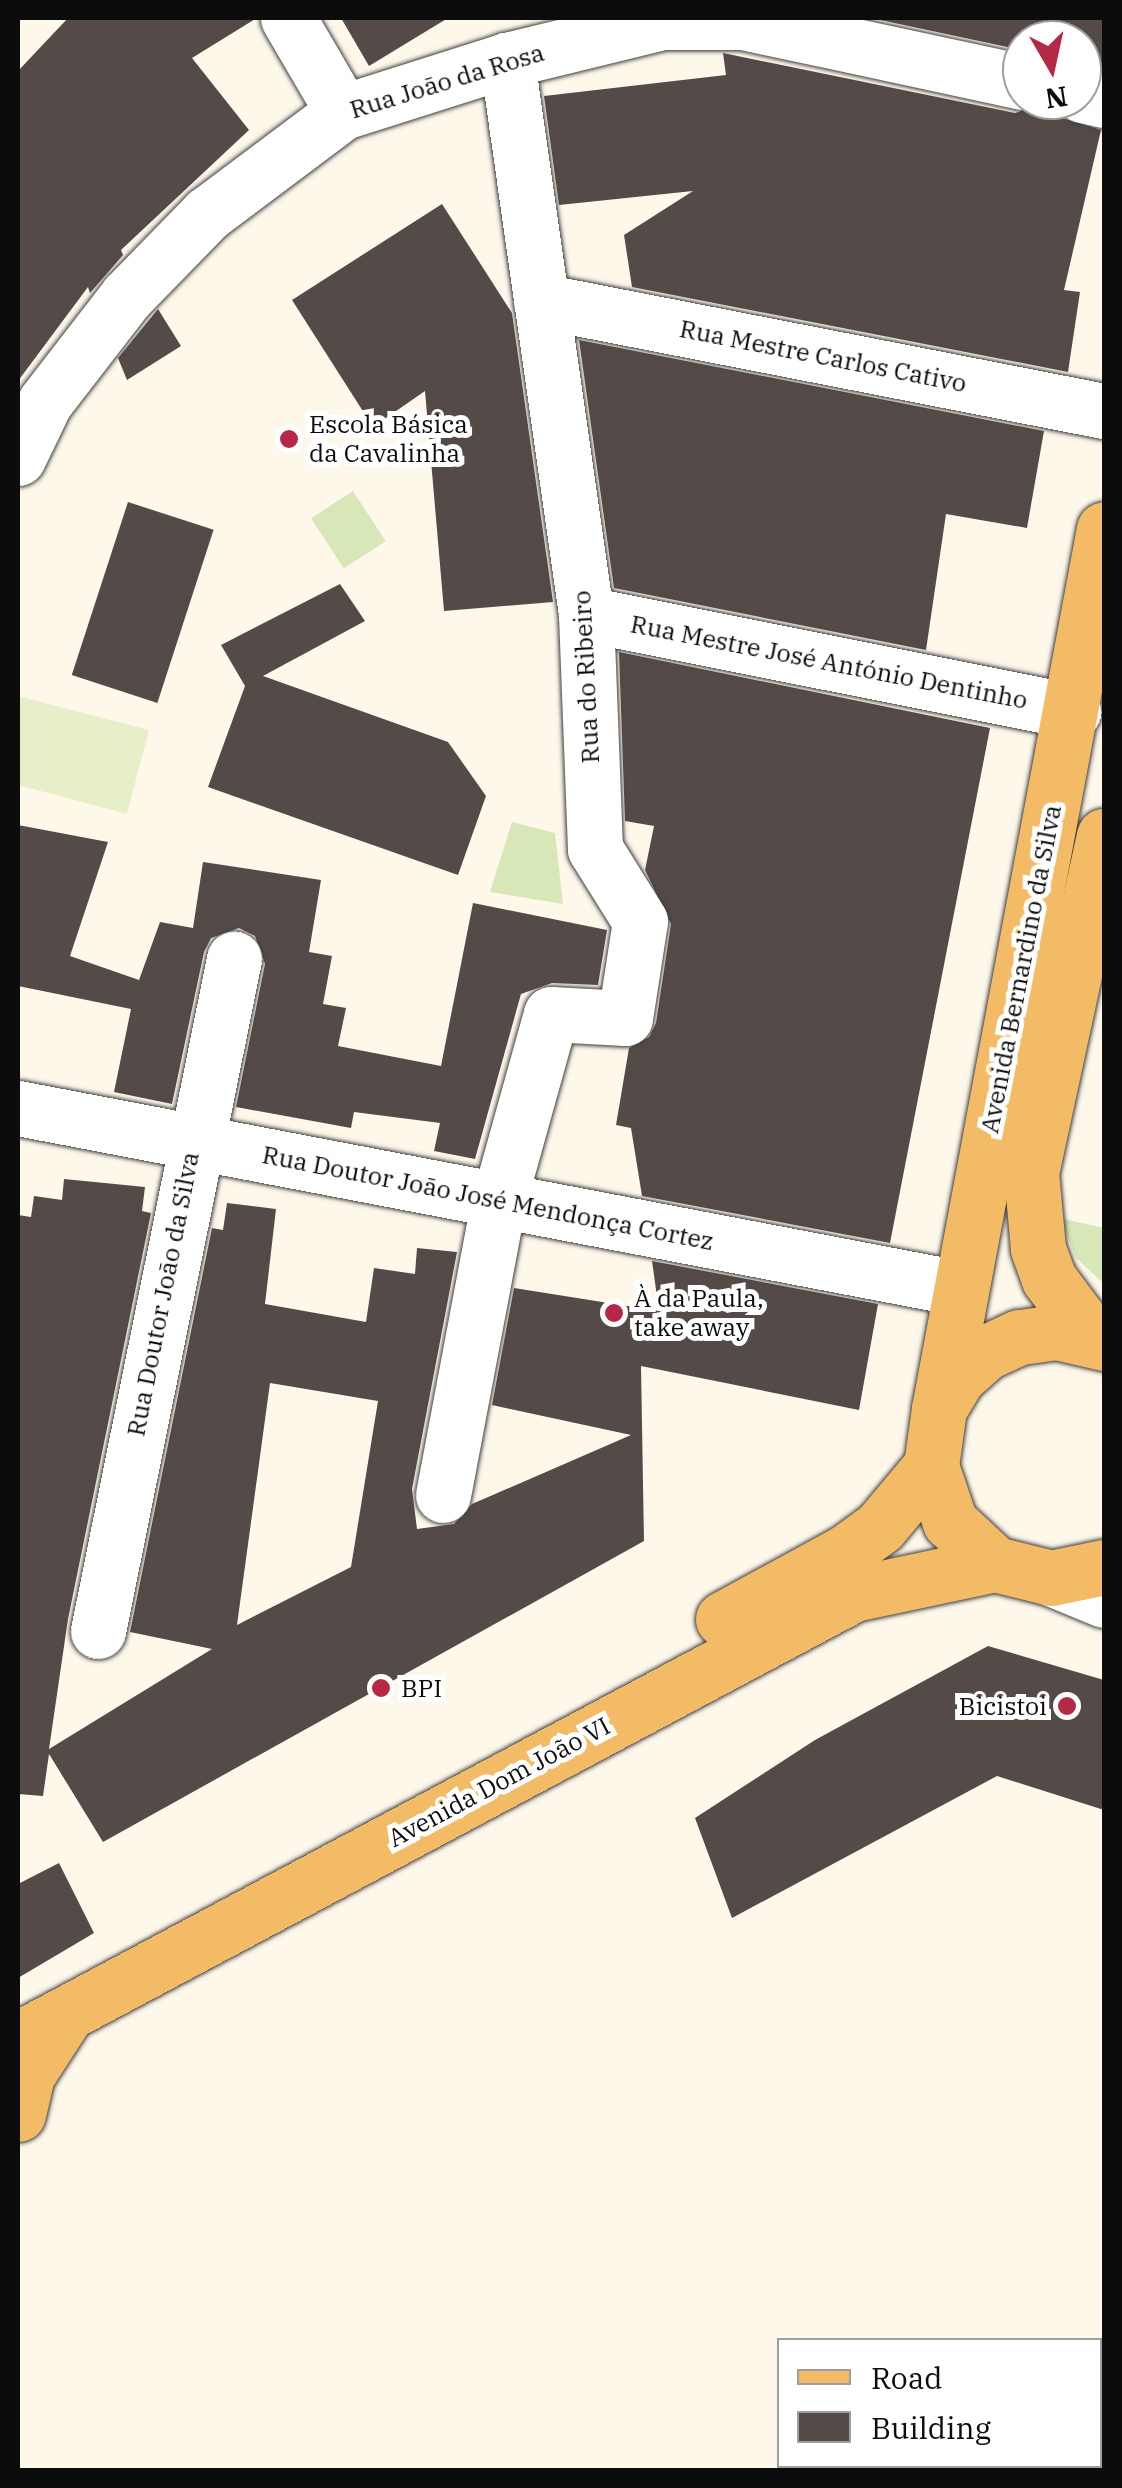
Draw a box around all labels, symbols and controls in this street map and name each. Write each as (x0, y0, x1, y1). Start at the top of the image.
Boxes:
north arrow (1002, 20, 1102, 120)
street label: Rua João da Rosa (346, 37, 548, 125)
text: N (1043, 78, 1070, 118)
street label: Rua Mestre Carlos Cativo (677, 313, 969, 399)
place label: Escola Básica da Cavalinha (309, 410, 468, 469)
marker: Escola Básica da Cavalinha (278, 428, 300, 450)
street label: Rua do Ribeiro (566, 590, 606, 764)
street label: Rua Mestre José António Dentinho (628, 609, 1030, 715)
street label: Avenida Bernardino da Silva (974, 802, 1068, 1136)
street label: Rua Doutor João José Mendonça Cortez (260, 1139, 716, 1257)
street label: Rua Doutor João da Silva (121, 1149, 205, 1439)
place label: À da Paula, take away (634, 1284, 764, 1343)
marker: À da Paula, take away (603, 1302, 625, 1324)
place label: BPI (401, 1673, 442, 1703)
marker: BPI (370, 1677, 392, 1699)
place label: Bicistoi (959, 1691, 1047, 1721)
marker: Bicistoi (1056, 1695, 1078, 1717)
street label: Avenida Dom João VI (383, 1711, 615, 1853)
legend (777, 2338, 1102, 2468)
text: Road (871, 2358, 943, 2397)
text: Building (871, 2408, 991, 2447)

